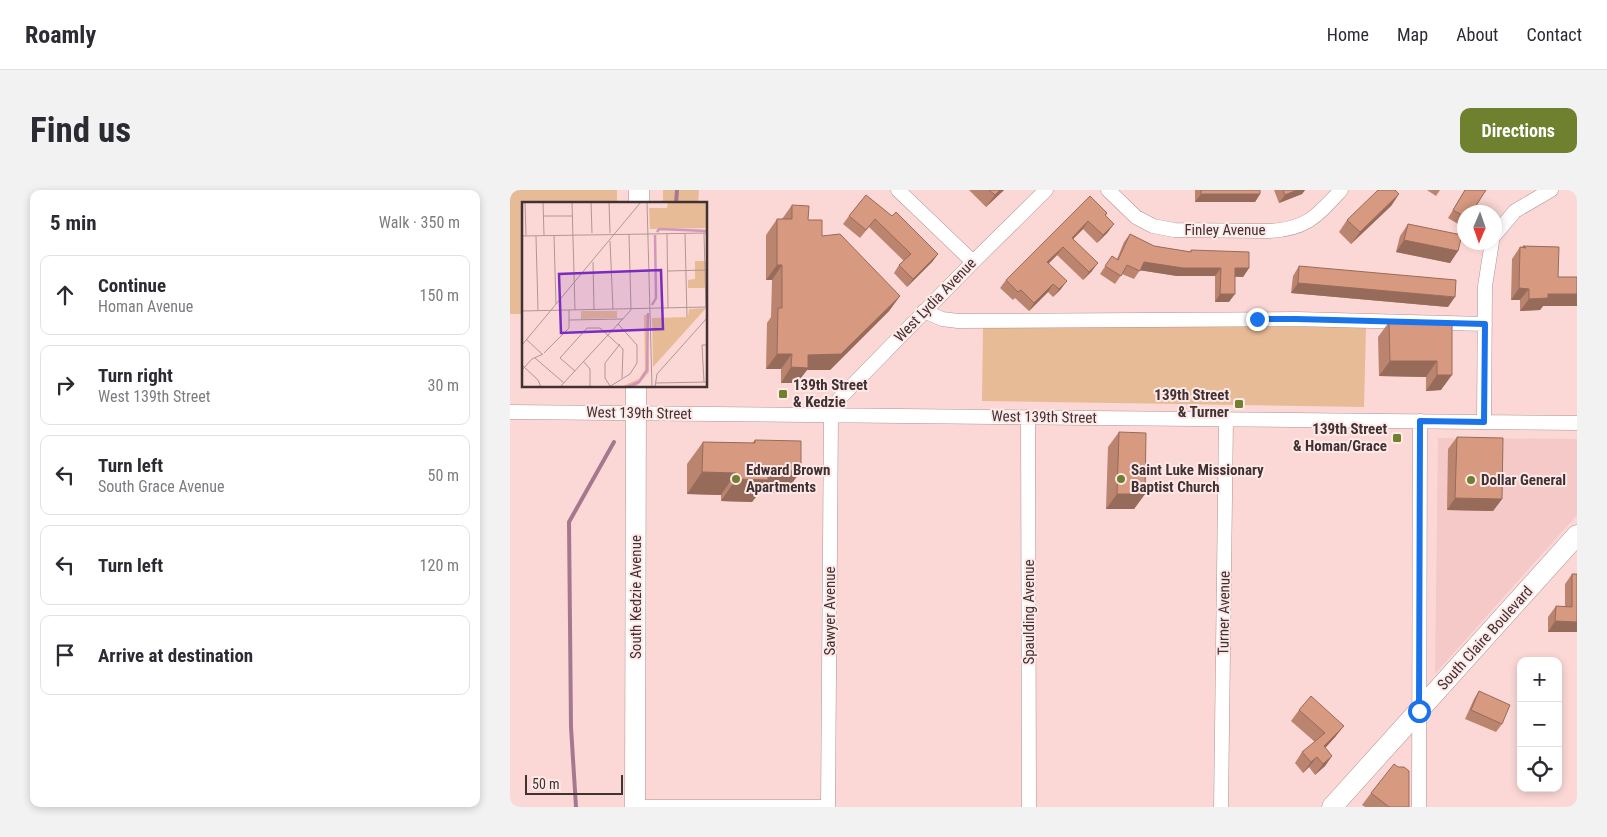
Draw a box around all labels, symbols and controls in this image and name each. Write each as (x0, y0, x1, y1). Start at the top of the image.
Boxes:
text: Roamly (25, 21, 96, 49)
text: Home (1327, 24, 1369, 45)
text: Map (1397, 24, 1428, 45)
text: About (1456, 24, 1498, 45)
text: Contact (1526, 24, 1582, 45)
button: Directions (1460, 108, 1577, 153)
text: Find us (30, 110, 131, 151)
inset map (522, 202, 708, 388)
north arrow (1457, 205, 1502, 250)
text: 5 min (50, 211, 97, 235)
text: Walk · 350 m (379, 213, 460, 232)
street label: Finley Avenue (1184, 221, 1266, 239)
street label: West Lydia Avenue (890, 254, 980, 346)
text: Continue (98, 274, 166, 297)
icon: ahead (51, 281, 79, 309)
text: 150 m (420, 286, 459, 305)
text: Homan Avenue (98, 297, 193, 316)
route end (1246, 308, 1269, 331)
text: Turn right (98, 364, 173, 387)
icon: right (51, 371, 79, 399)
text: 30 m (427, 376, 459, 395)
place label: 139th Street & Kedzie (793, 376, 868, 411)
place label: 139th Street & Turner (1154, 386, 1229, 421)
text: West 139th Street (98, 387, 210, 406)
marker: 139th Street & Kedzie (777, 388, 789, 400)
marker: 139th Street & Turner (1233, 398, 1245, 410)
street label: West 139th Street (586, 403, 692, 423)
street label: West 139th Street (991, 407, 1097, 427)
place label: 139th Street & Homan/Grace (1293, 420, 1387, 455)
marker: 139th Street & Homan/Grace (1391, 432, 1403, 444)
text: Turn left (98, 454, 163, 477)
icon: left (51, 461, 79, 489)
place label: Edward Brown Apartments (746, 461, 830, 496)
place label: Saint Luke Missionary Baptist Church (1131, 461, 1264, 496)
text: 50 m (427, 466, 459, 485)
place label: Dollar General (1481, 471, 1566, 489)
marker: Edward Brown Apartments (730, 473, 742, 485)
marker: Saint Luke Missionary Baptist Church (1115, 473, 1127, 485)
marker: Dollar General (1465, 474, 1477, 486)
text: South Grace Avenue (98, 477, 225, 496)
street label: South Kedzie Avenue (627, 535, 645, 659)
icon: left (51, 551, 79, 579)
text: Turn left (98, 554, 163, 577)
text: 120 m (420, 556, 459, 575)
street label: Spaulding Avenue (1020, 559, 1038, 665)
street label: Sawyer Avenue (821, 566, 839, 656)
street label: Turner Avenue (1214, 571, 1234, 655)
street label: South Claire Boulevard (1434, 582, 1536, 694)
icon: arrive (51, 641, 79, 669)
text: Arrive at destination (98, 644, 253, 667)
map controls (1517, 657, 1562, 792)
button: + (1517, 657, 1562, 702)
route start (1408, 700, 1431, 723)
button: − (1517, 702, 1562, 747)
button: locate (1517, 747, 1562, 792)
scale bar (525, 772, 622, 795)
text: 50 m (532, 776, 560, 792)

